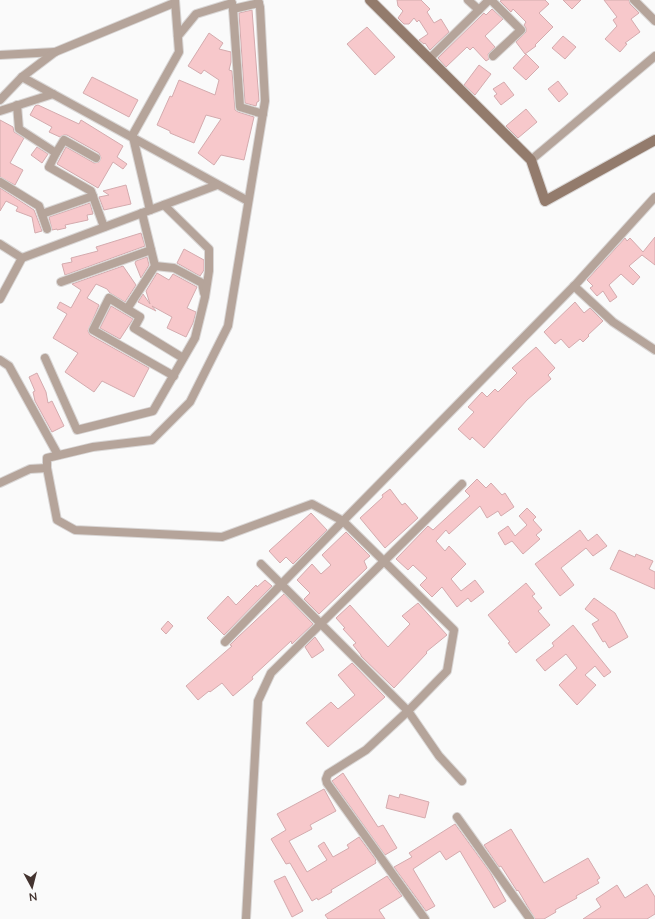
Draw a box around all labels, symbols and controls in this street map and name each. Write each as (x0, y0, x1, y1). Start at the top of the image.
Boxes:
north arrow (12, 867, 52, 907)
text: N (28, 889, 38, 904)

